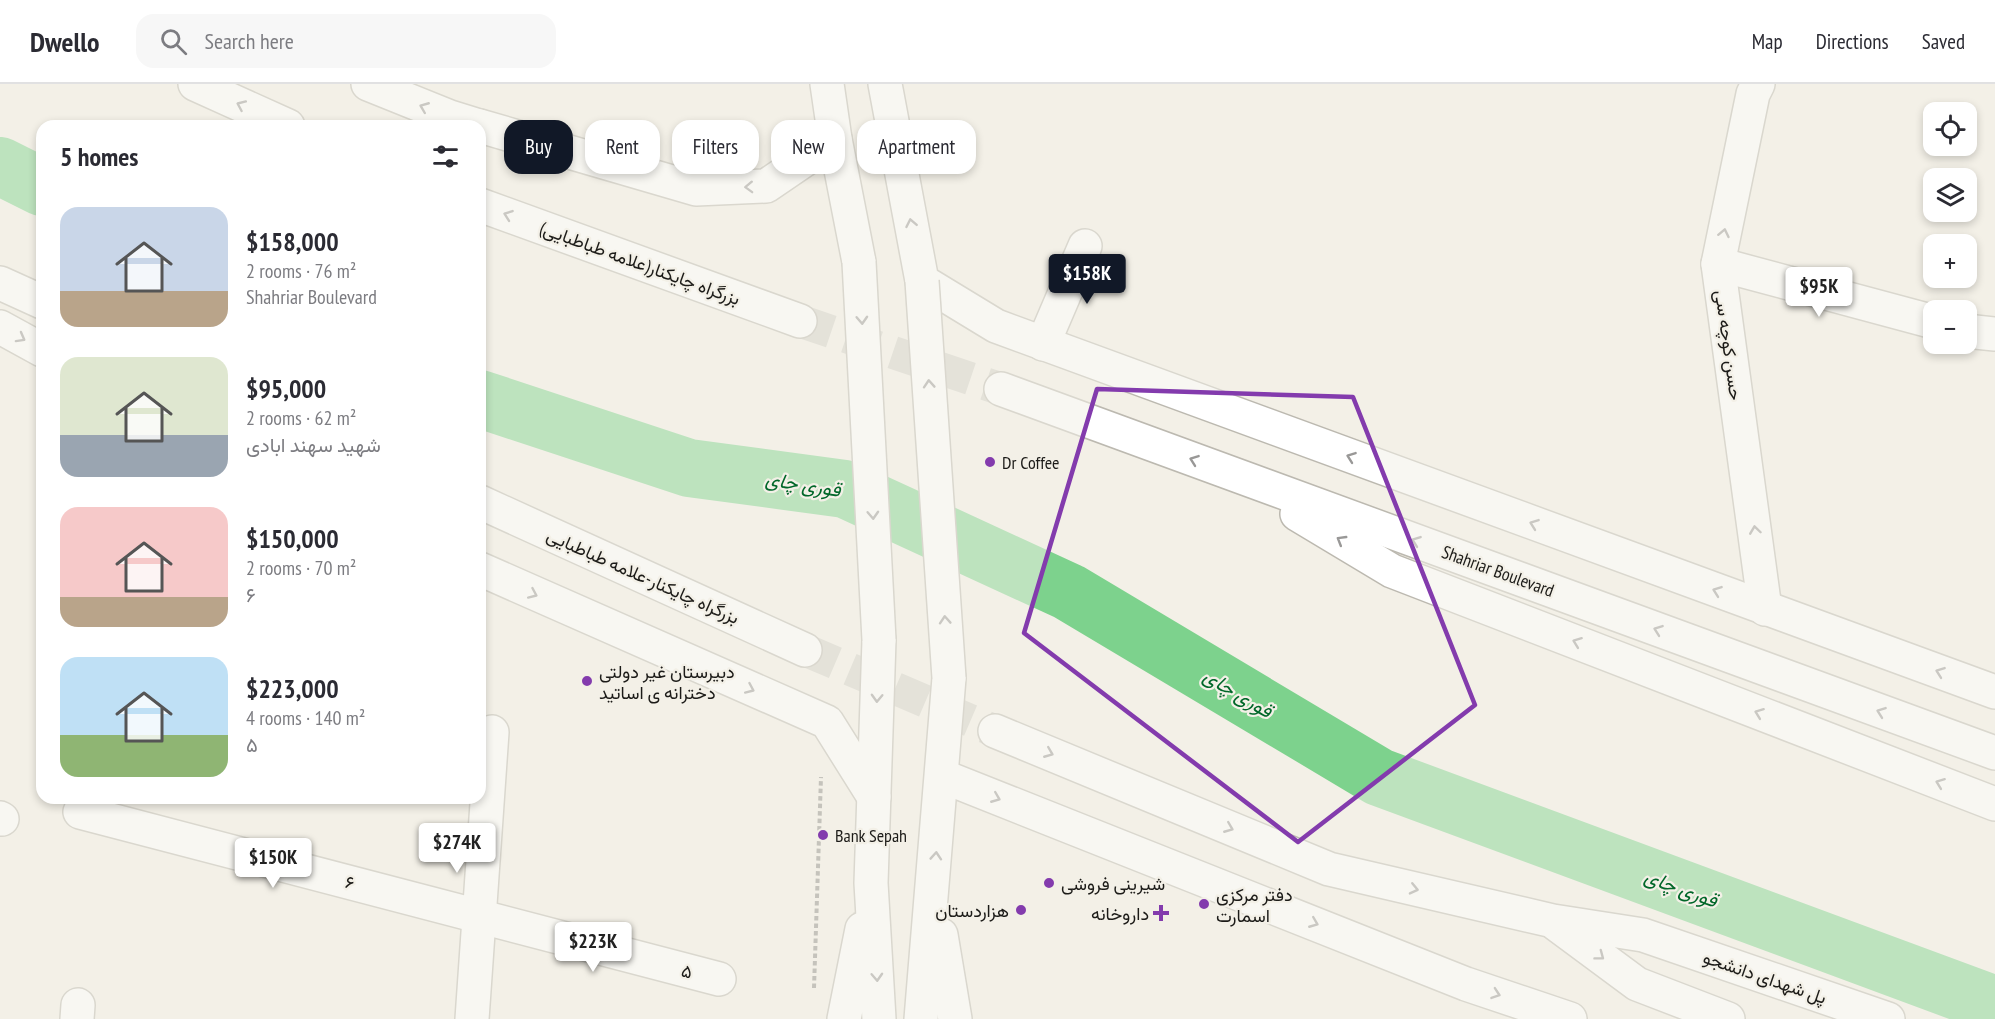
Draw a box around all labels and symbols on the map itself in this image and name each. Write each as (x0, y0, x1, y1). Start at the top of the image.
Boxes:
one-way arrow (237, 100, 248, 112)
one-way arrow (419, 102, 430, 114)
one-way arrow (745, 181, 754, 194)
one-way arrow (503, 209, 514, 222)
street label: بزرگراه چایکنار(علامه طباطبایی) (536, 216, 743, 311)
one-way arrow (905, 219, 918, 229)
one-way arrow (1717, 228, 1730, 238)
pin: $158K (1045, 254, 1129, 305)
pin: $95K (1783, 267, 1855, 318)
street label: حسن کوچه سی (1709, 288, 1748, 402)
one-way arrow (855, 316, 868, 325)
one-way arrow (15, 331, 25, 342)
one-way arrow (923, 379, 936, 388)
place label: Dr Coffee (1002, 451, 1059, 474)
one-way arrow (1346, 451, 1357, 464)
marker: Dr Coffee (983, 455, 997, 469)
one-way arrow (1189, 455, 1200, 467)
water label: قوری چای (763, 465, 844, 504)
one-way arrow (866, 510, 879, 519)
one-way arrow (1530, 518, 1540, 531)
street label: بزرگراه چایکنار-علامه طباطبایی (543, 523, 743, 630)
one-way arrow (1749, 525, 1761, 534)
one-way arrow (1337, 535, 1347, 547)
one-way arrow (1411, 536, 1422, 549)
street label: Shahriar Boulevard (1439, 540, 1557, 602)
one-way arrow (1713, 586, 1724, 598)
one-way arrow (527, 587, 538, 599)
one-way arrow (939, 616, 952, 625)
one-way arrow (1653, 625, 1664, 638)
one-way arrow (1572, 637, 1583, 650)
place label: دبیرستان غیر دولتی دخترانه ی اساتید (599, 660, 735, 704)
water label: قوری چای (1198, 662, 1279, 726)
one-way arrow (1935, 667, 1946, 680)
marker: دبیرستان غیر دولتی دخترانه ی اساتید (580, 674, 594, 688)
one-way arrow (744, 682, 755, 694)
one-way arrow (871, 694, 884, 703)
one-way arrow (1876, 706, 1887, 719)
one-way arrow (1754, 708, 1765, 720)
one-way arrow (1043, 746, 1054, 758)
one-way arrow (1936, 778, 1947, 790)
one-way arrow (990, 790, 1001, 803)
one-way arrow (1223, 821, 1234, 833)
pin: $274K (415, 823, 499, 874)
place label: Bank Sepah (835, 824, 907, 847)
marker: Bank Sepah (816, 828, 830, 842)
pin: $150K (231, 838, 315, 889)
one-way arrow (929, 852, 942, 861)
water label: قوری چای (1641, 863, 1723, 915)
street label: ۶ (343, 870, 357, 894)
place label: شیرینی فروشی (1061, 872, 1165, 895)
marker: شیرینی فروشی (1042, 876, 1056, 890)
one-way arrow (1409, 881, 1419, 894)
place label: دفتر مرکزی اسمارت (1216, 883, 1293, 927)
marker: دفتر مرکزی اسمارت (1197, 897, 1211, 911)
place label: هزاردستان (935, 899, 1009, 922)
place label: داروخانه (1091, 902, 1149, 925)
marker: هزاردستان (1014, 903, 1028, 917)
marker: داروخانه (1154, 906, 1168, 920)
one-way arrow (1308, 916, 1319, 928)
pin: $223K (551, 922, 635, 973)
street label: پل شهدای دانشجو (1700, 945, 1830, 1010)
one-way arrow (1593, 949, 1604, 960)
street label: ۵ (679, 959, 695, 983)
one-way arrow (870, 972, 883, 981)
one-way arrow (1490, 986, 1501, 999)

